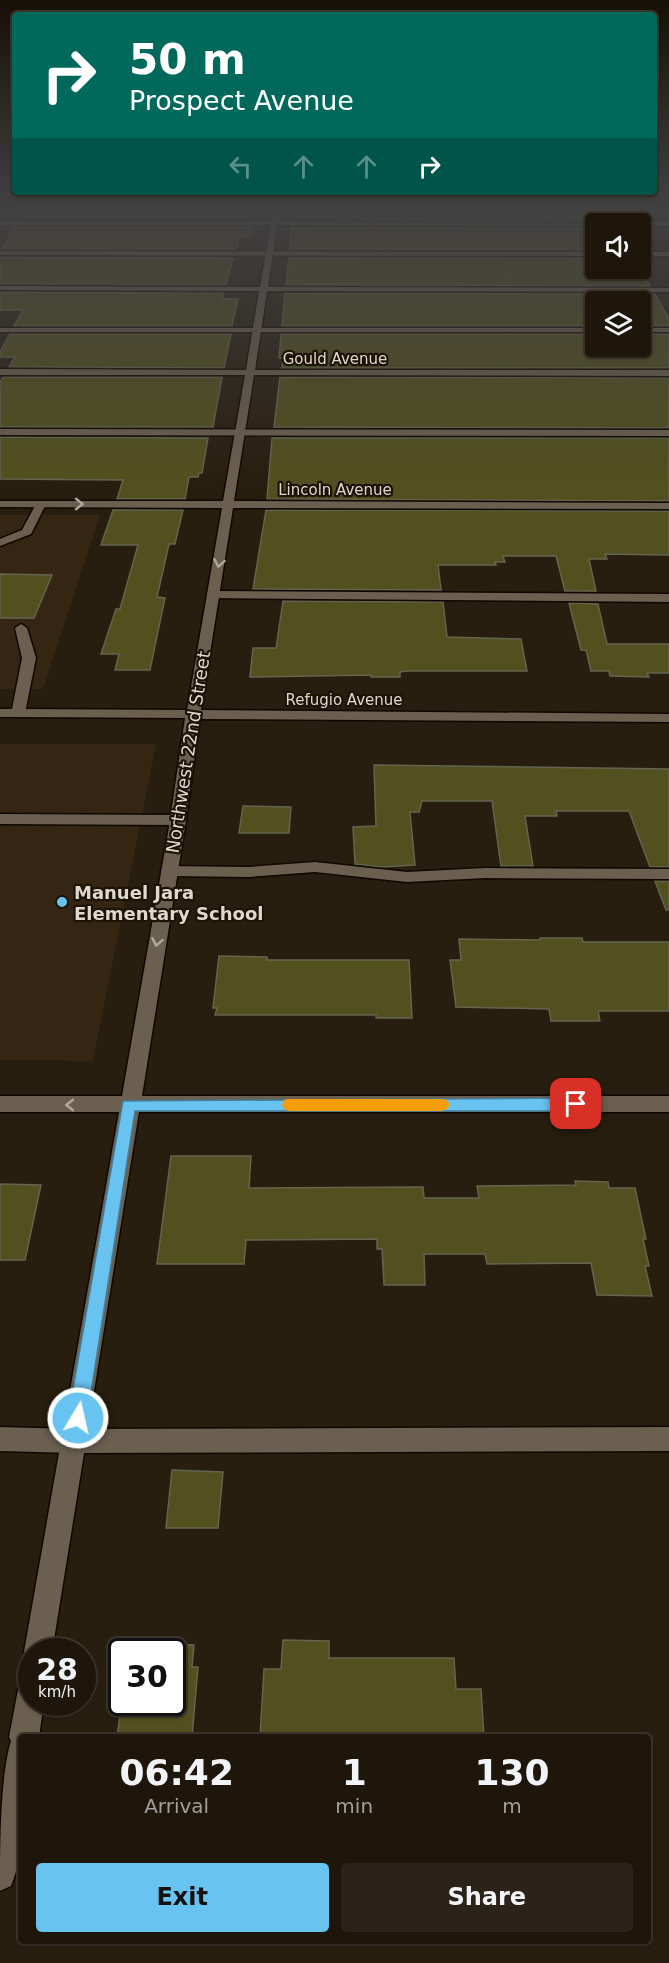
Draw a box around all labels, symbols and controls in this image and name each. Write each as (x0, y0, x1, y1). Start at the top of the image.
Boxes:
text: 50 m (129, 35, 246, 84)
icon: right (30, 36, 108, 114)
text: Prospect Avenue (129, 85, 354, 116)
icon: left (224, 150, 257, 183)
icon: ahead (287, 150, 320, 183)
icon: ahead (350, 150, 383, 183)
icon: right (413, 150, 446, 183)
map controls (585, 213, 651, 357)
button: sound (585, 213, 651, 279)
button: layers (585, 291, 651, 357)
street label: Gould Avenue (283, 350, 387, 368)
street label: Lincoln Avenue (278, 481, 392, 499)
one-way arrow (75, 498, 84, 510)
one-way arrow (214, 558, 226, 567)
street label: Northwest 22nd Street (162, 649, 214, 855)
street label: Refugio Avenue (285, 691, 403, 709)
place label: Manuel Jara Elementary School (74, 882, 263, 924)
marker: Manuel Jara Elementary School (55, 895, 69, 909)
one-way arrow (151, 936, 164, 946)
pin (550, 1078, 601, 1129)
icon: arrive (559, 1087, 592, 1120)
one-way arrow (66, 1099, 75, 1111)
position arrow (46, 1386, 110, 1450)
speed limit sign: 30 (108, 1638, 186, 1716)
text: 28 (36, 1652, 78, 1687)
text: km/h (38, 1683, 76, 1701)
text: 06:42 (119, 1752, 234, 1793)
text: 1 (342, 1752, 367, 1793)
text: 130 (474, 1752, 550, 1793)
text: Arrival (144, 1794, 209, 1818)
text: min (335, 1794, 373, 1818)
text: m (502, 1794, 522, 1818)
button: Exit (36, 1863, 329, 1932)
button: Share (341, 1863, 633, 1932)

